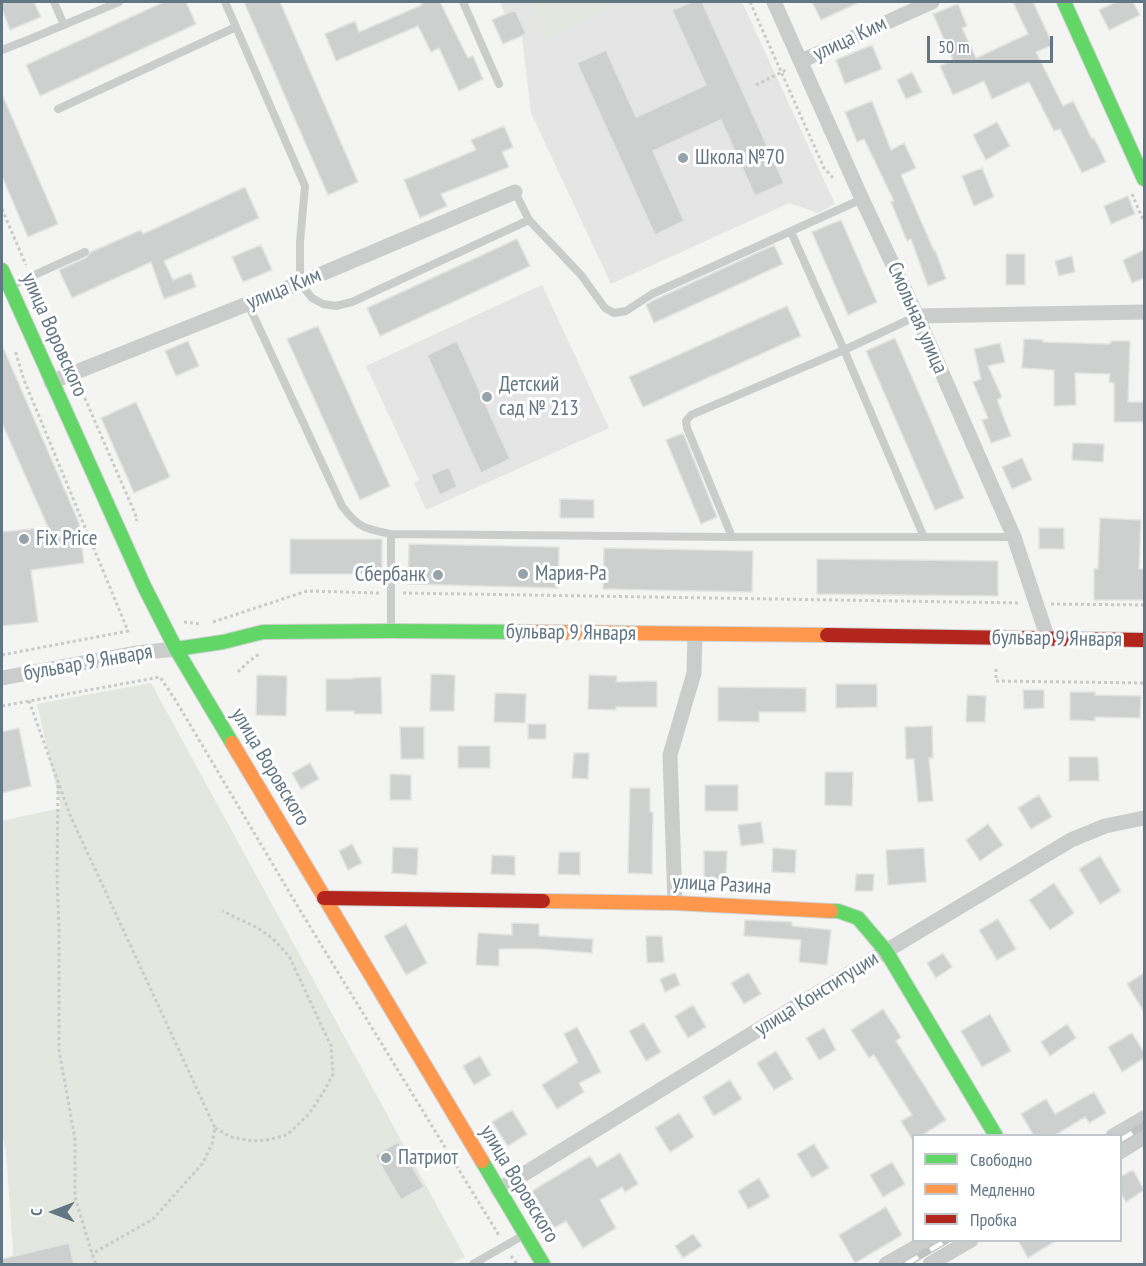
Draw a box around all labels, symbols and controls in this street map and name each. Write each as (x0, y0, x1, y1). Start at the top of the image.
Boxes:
street label: улица Ким (809, 11, 891, 67)
scale bar (930, 24, 1056, 62)
text: 50 m (938, 35, 970, 58)
place label: Школа №70 (695, 145, 784, 171)
marker: Школа №70 (676, 151, 690, 165)
street label: Смольная улица (881, 258, 953, 378)
street label: улица Ким (243, 263, 325, 315)
street label: улица Воровского (16, 269, 92, 401)
place label: Детский сад № 213 (499, 372, 579, 422)
marker: Детский сад № 213 (480, 390, 494, 404)
place label: Fix Price (36, 526, 97, 552)
marker: Fix Price (17, 532, 31, 546)
place label: Мария-Ра (535, 561, 607, 587)
place label: Сбербанк (355, 562, 426, 588)
marker: Мария-Ра (516, 567, 530, 581)
marker: Сбербанк (431, 568, 445, 582)
street label: бульвар 9 Января (506, 619, 636, 647)
street label: бульвар 9 Января (992, 625, 1122, 653)
street label: бульвар 9 Января (22, 639, 154, 687)
street label: улица Воровского (225, 704, 315, 830)
street label: улица Разина (672, 870, 772, 900)
street label: улица Конституции (751, 946, 883, 1042)
street label: улица Воровского (474, 1121, 564, 1247)
legend (912, 1134, 1122, 1242)
place label: Патриот (398, 1145, 458, 1171)
text: Свободно (970, 1148, 1032, 1171)
marker: Патриот (379, 1151, 393, 1165)
text: Медленно (970, 1178, 1035, 1201)
north arrow (24, 1182, 84, 1242)
text: С (26, 1208, 46, 1216)
text: Пробка (970, 1208, 1017, 1231)

